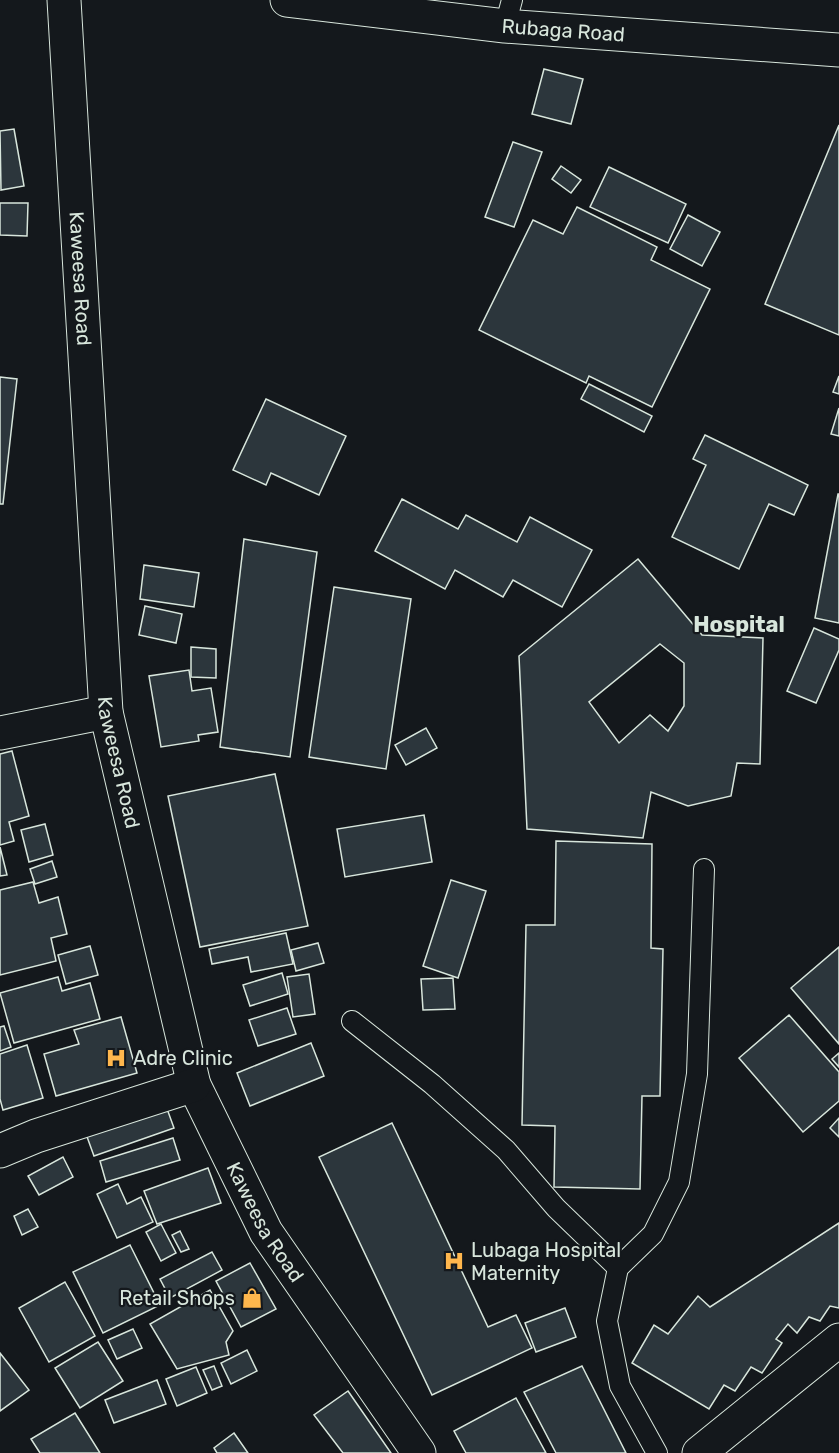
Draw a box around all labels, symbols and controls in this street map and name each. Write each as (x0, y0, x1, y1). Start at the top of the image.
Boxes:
street label: Rubaga Road (501, 14, 626, 47)
street label: Kaweesa Road (64, 211, 96, 346)
district label: Hospital (693, 611, 785, 638)
street label: Kaweesa Road (93, 696, 145, 831)
hospital icon: Adre Clinic (104, 1046, 128, 1070)
place label: Adre Clinic (133, 1046, 233, 1070)
street label: Kaweesa Road (222, 1158, 309, 1287)
place label: Lubaga Hospital Maternity (471, 1238, 621, 1285)
hospital icon: Lubaga Hospital Maternity (442, 1249, 466, 1273)
place label: Retail Shops (119, 1286, 235, 1310)
shop icon: Retail Shops (240, 1286, 264, 1310)

